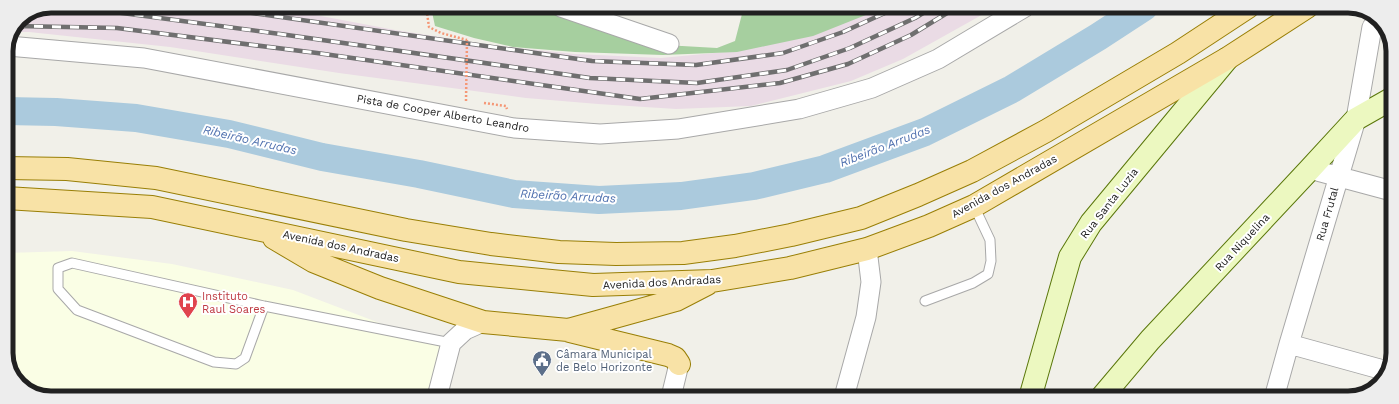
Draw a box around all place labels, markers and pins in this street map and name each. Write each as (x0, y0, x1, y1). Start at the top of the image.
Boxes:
place label: Instituto Raul Soares (202, 290, 266, 316)
hospital icon: Instituto Raul Soares (177, 291, 199, 319)
place label: Câmara Municipal de Belo Horizonte (556, 348, 653, 374)
public building icon: Câmara Municipal de Belo Horizonte (531, 349, 553, 377)

